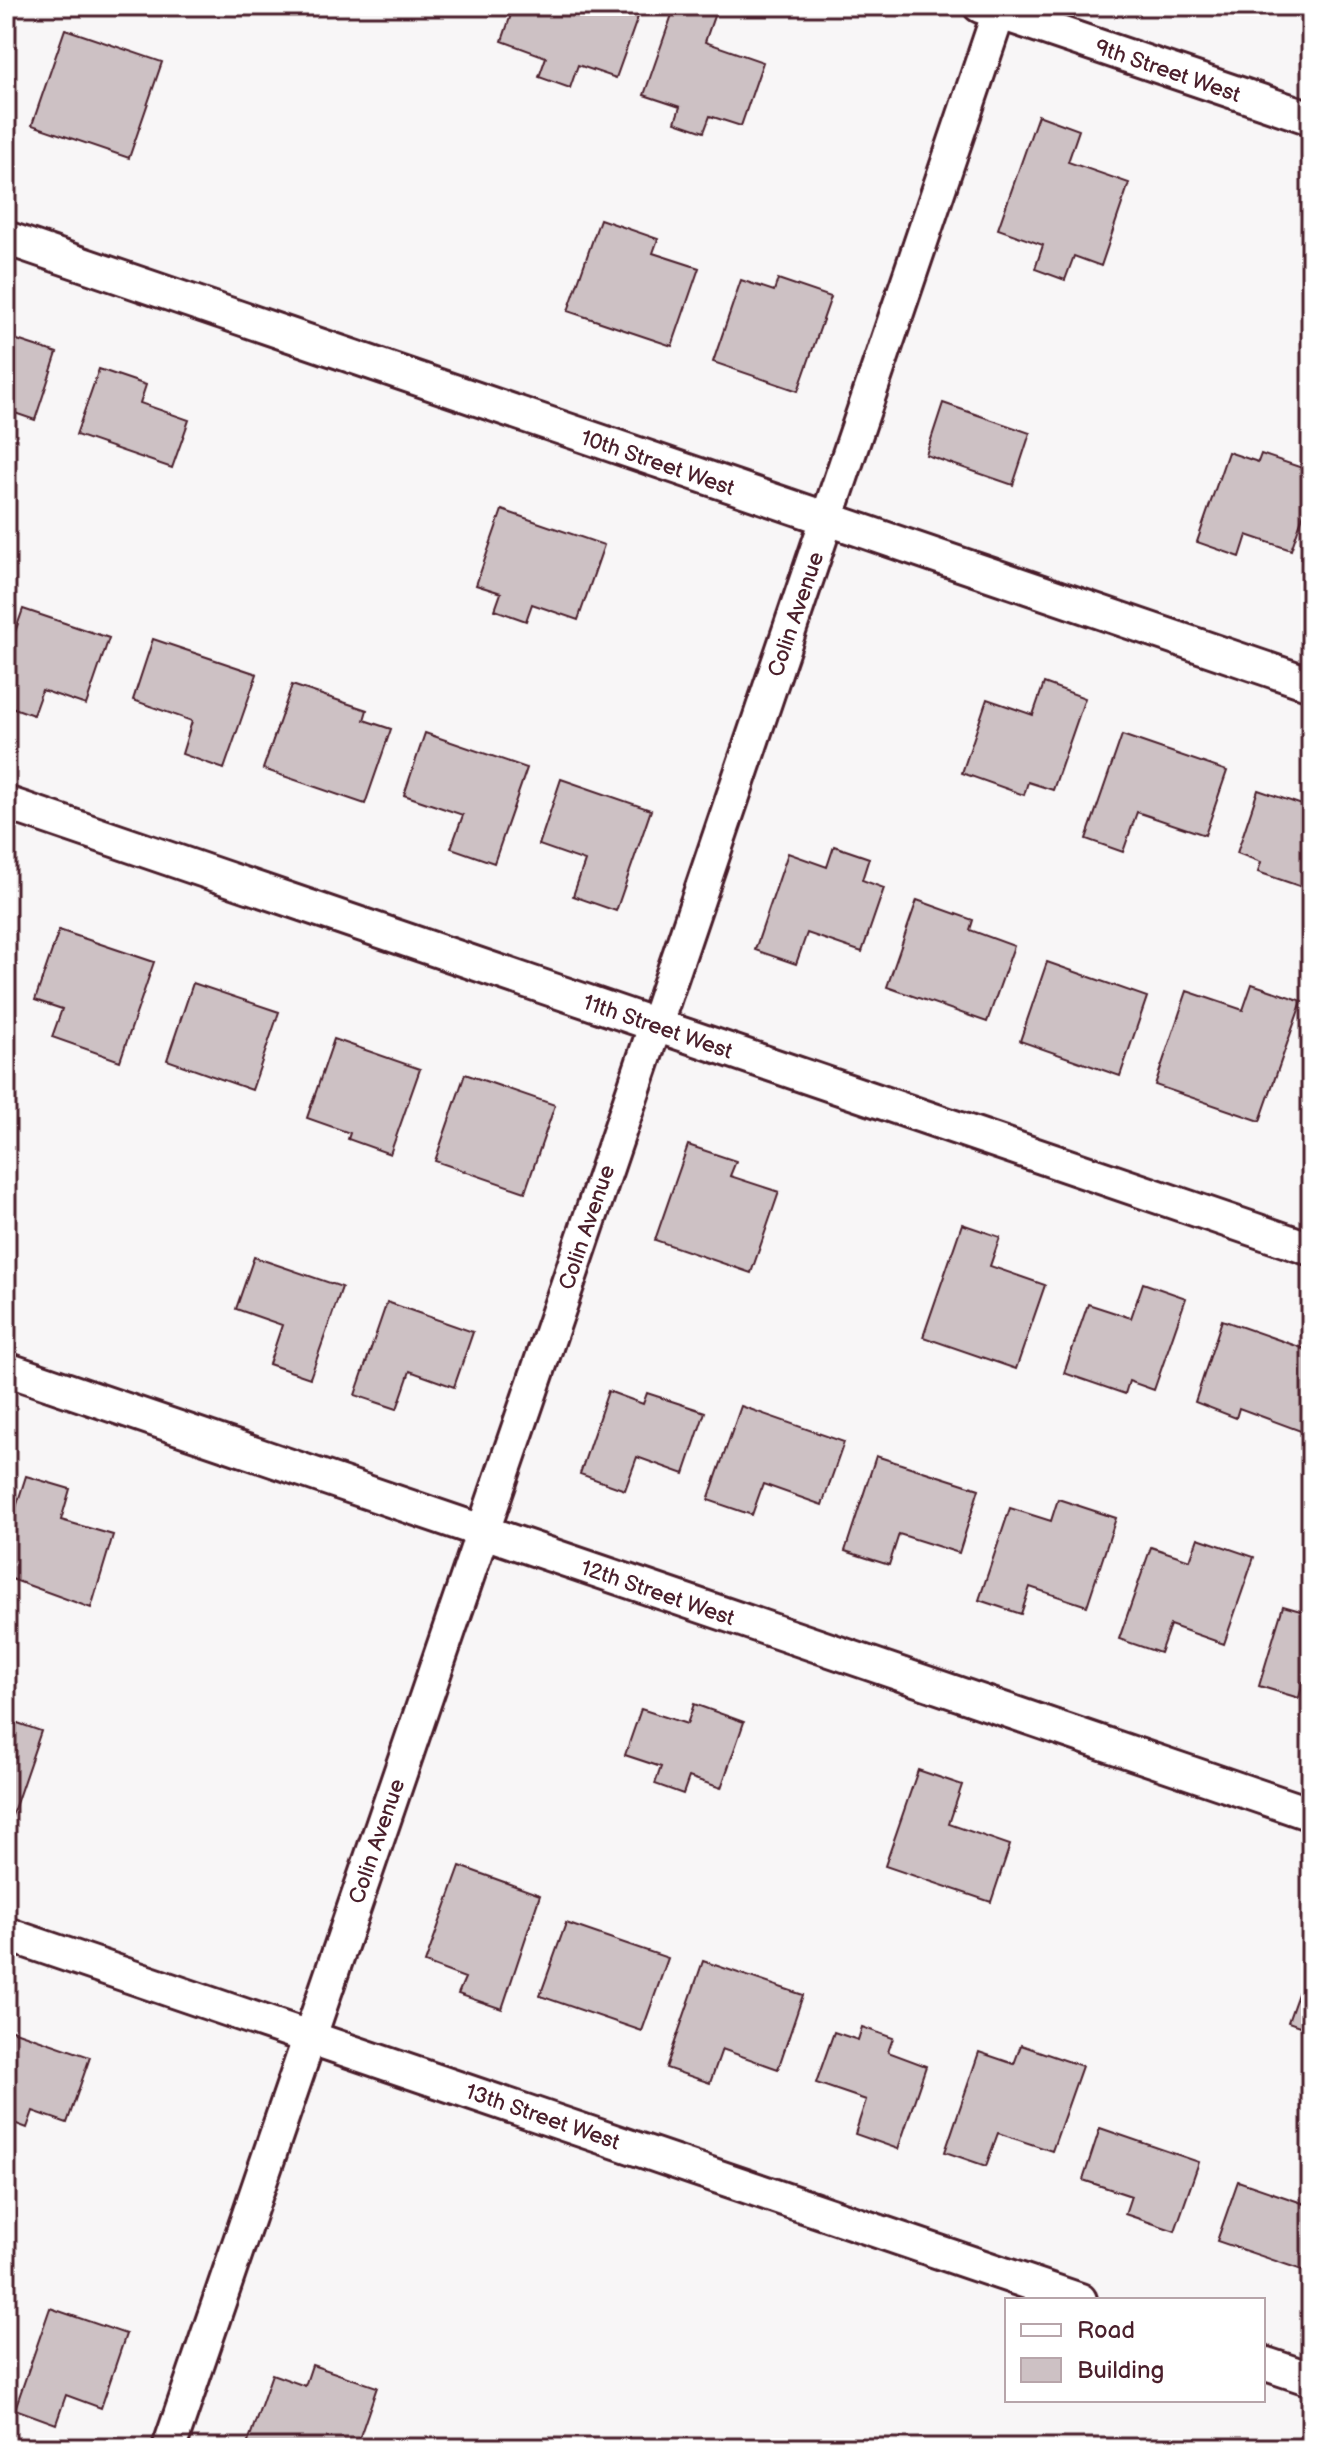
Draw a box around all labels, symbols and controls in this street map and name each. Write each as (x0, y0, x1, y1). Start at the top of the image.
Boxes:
street label: 9th Street West (1091, 34, 1244, 109)
street label: 10th Street West (577, 424, 738, 502)
street label: Colin Avenue (762, 548, 830, 681)
street label: 11th Street West (579, 989, 736, 1066)
street label: Colin Avenue (553, 1161, 621, 1294)
street label: 12th Street West (577, 1554, 738, 1632)
street label: Colin Avenue (343, 1775, 411, 1908)
street label: 13th Street West (462, 2078, 623, 2157)
legend (1005, 2298, 1265, 2402)
text: Road (1077, 2316, 1135, 2345)
text: Building (1077, 2356, 1164, 2385)

